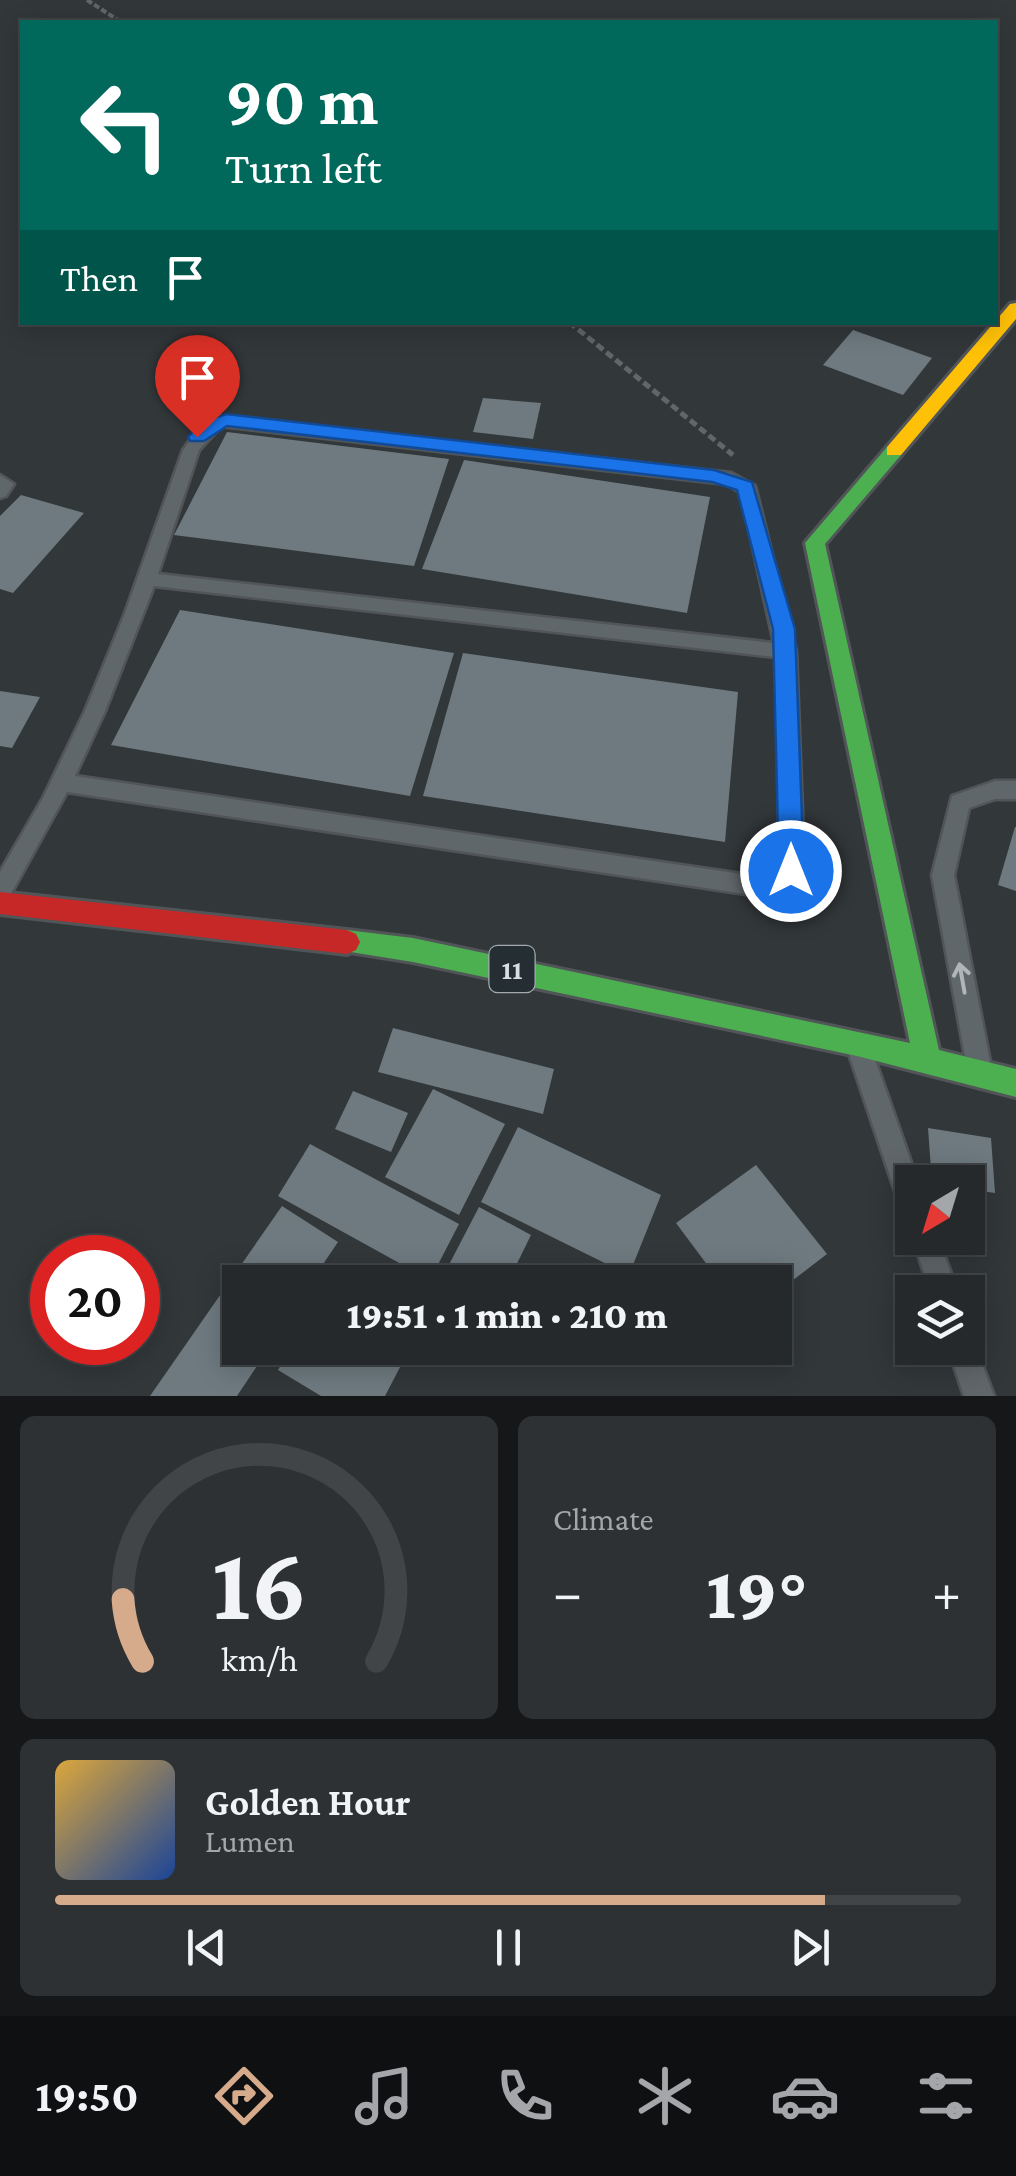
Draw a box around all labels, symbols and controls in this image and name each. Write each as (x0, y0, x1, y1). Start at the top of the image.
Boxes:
icon: left (60, 60, 190, 190)
text: 90 m (225, 61, 378, 139)
text: Turn left (225, 143, 382, 193)
icon: arrive (158, 250, 213, 305)
text: Then (60, 257, 138, 299)
pin (155, 335, 240, 438)
icon: arrive (170, 350, 225, 405)
position arrow (739, 819, 843, 923)
road number: 11 (490, 946, 534, 992)
one-way arrow (952, 962, 971, 995)
north arrow (895, 1165, 985, 1255)
map controls (895, 1165, 985, 1365)
speed limit sign: 20 (30, 1235, 160, 1365)
button: layers (895, 1275, 985, 1365)
text: 19:51 · 1 min · 210 m (346, 1294, 668, 1336)
text: Climate (553, 1501, 654, 1537)
text: 16 (211, 1526, 307, 1641)
text: 19° (706, 1551, 808, 1634)
text: − (553, 1562, 582, 1623)
text: + (932, 1562, 961, 1623)
text: km/h (220, 1639, 298, 1679)
text: Golden Hour (205, 1781, 411, 1823)
text: Lumen (205, 1823, 295, 1859)
icon: previous (179, 1920, 234, 1975)
icon: pause (481, 1920, 536, 1975)
icon: next (783, 1920, 838, 1975)
icon: directions (209, 2061, 279, 2131)
icon: music (349, 2061, 419, 2131)
icon: phone (490, 2061, 560, 2131)
icon: climate (630, 2061, 700, 2131)
icon: car (770, 2061, 840, 2131)
icon: filters (911, 2061, 981, 2131)
text: 19:50 (35, 2071, 139, 2121)

